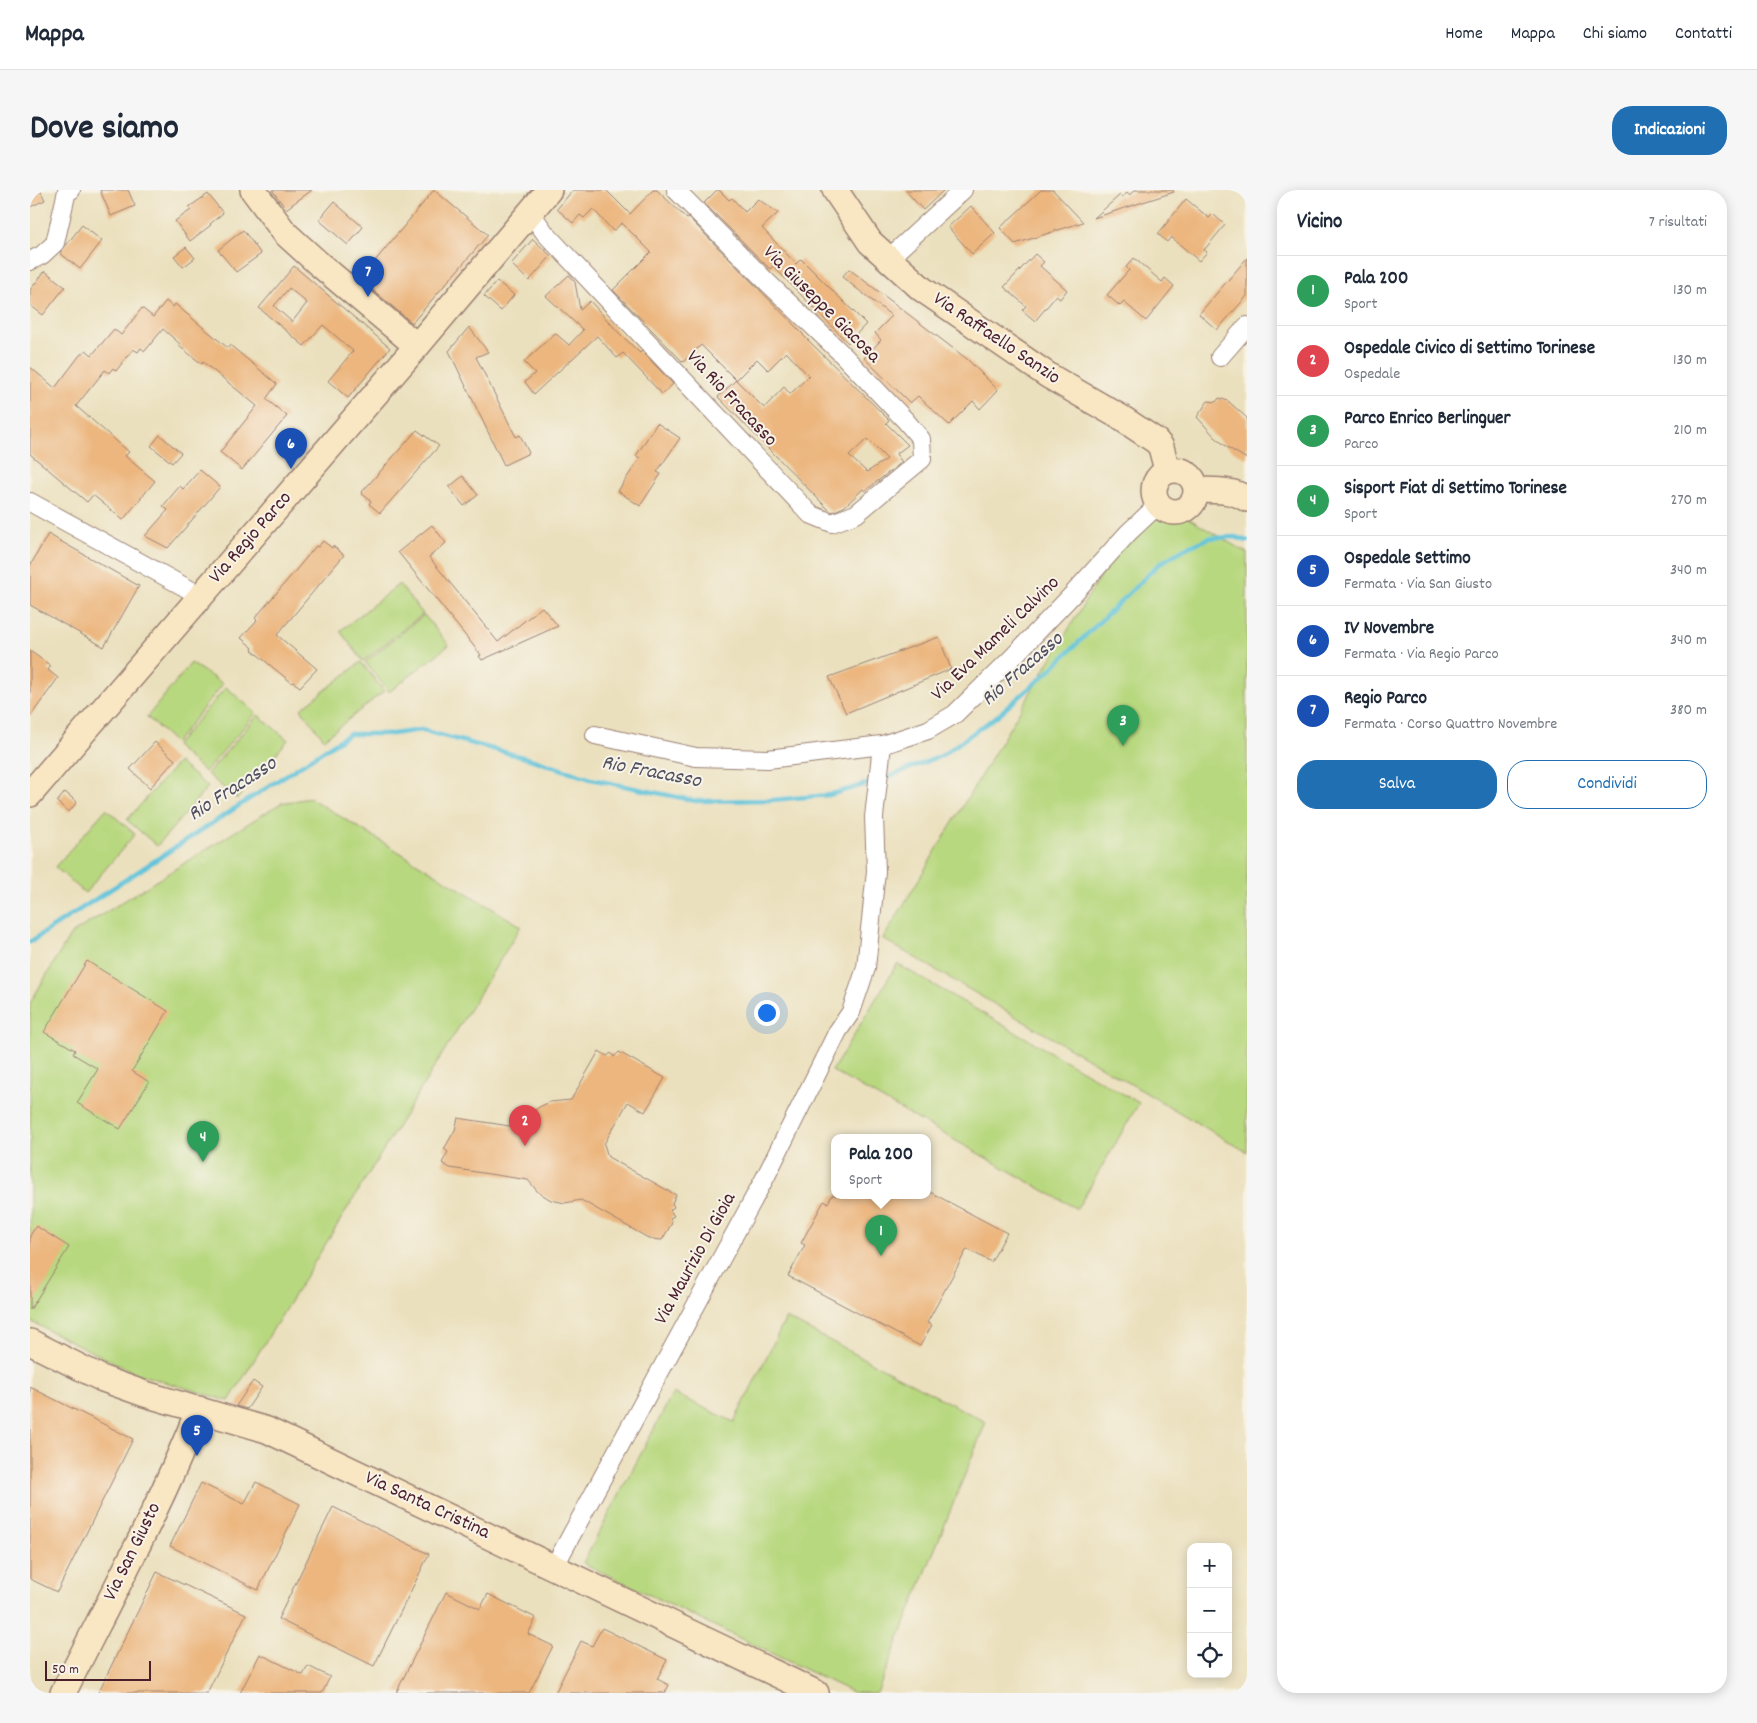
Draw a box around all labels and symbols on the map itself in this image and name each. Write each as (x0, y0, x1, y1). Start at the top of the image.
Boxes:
street label: Via Giuseppe Giacosa (756, 240, 887, 371)
pin: 7 (352, 256, 384, 297)
street label: Via Raffaello Sanzio (927, 286, 1066, 392)
street label: Via Rio Fracasso (679, 344, 783, 454)
pin: 6 (275, 428, 307, 469)
street label: Via Regio Parco (203, 486, 299, 590)
street label: Via Eva Mameli Calvino (925, 570, 1067, 708)
water label: Rio Fracasso (975, 625, 1072, 714)
pin: 3 (1107, 705, 1139, 746)
water label: Rio Fracasso (183, 749, 285, 830)
water label: Rio Fracasso (599, 749, 705, 798)
your location (754, 1000, 780, 1026)
pin: 2 (509, 1105, 541, 1146)
pin: 4 (187, 1121, 219, 1162)
street label: Via Maurizio Di Gioia (648, 1187, 744, 1330)
pin: 1 (865, 1215, 897, 1256)
pin: 5 (181, 1415, 213, 1456)
street label: Via Santa Cristina (360, 1465, 495, 1547)
street label: Via San Giusto (97, 1498, 169, 1606)
scale bar (45, 1658, 151, 1681)

